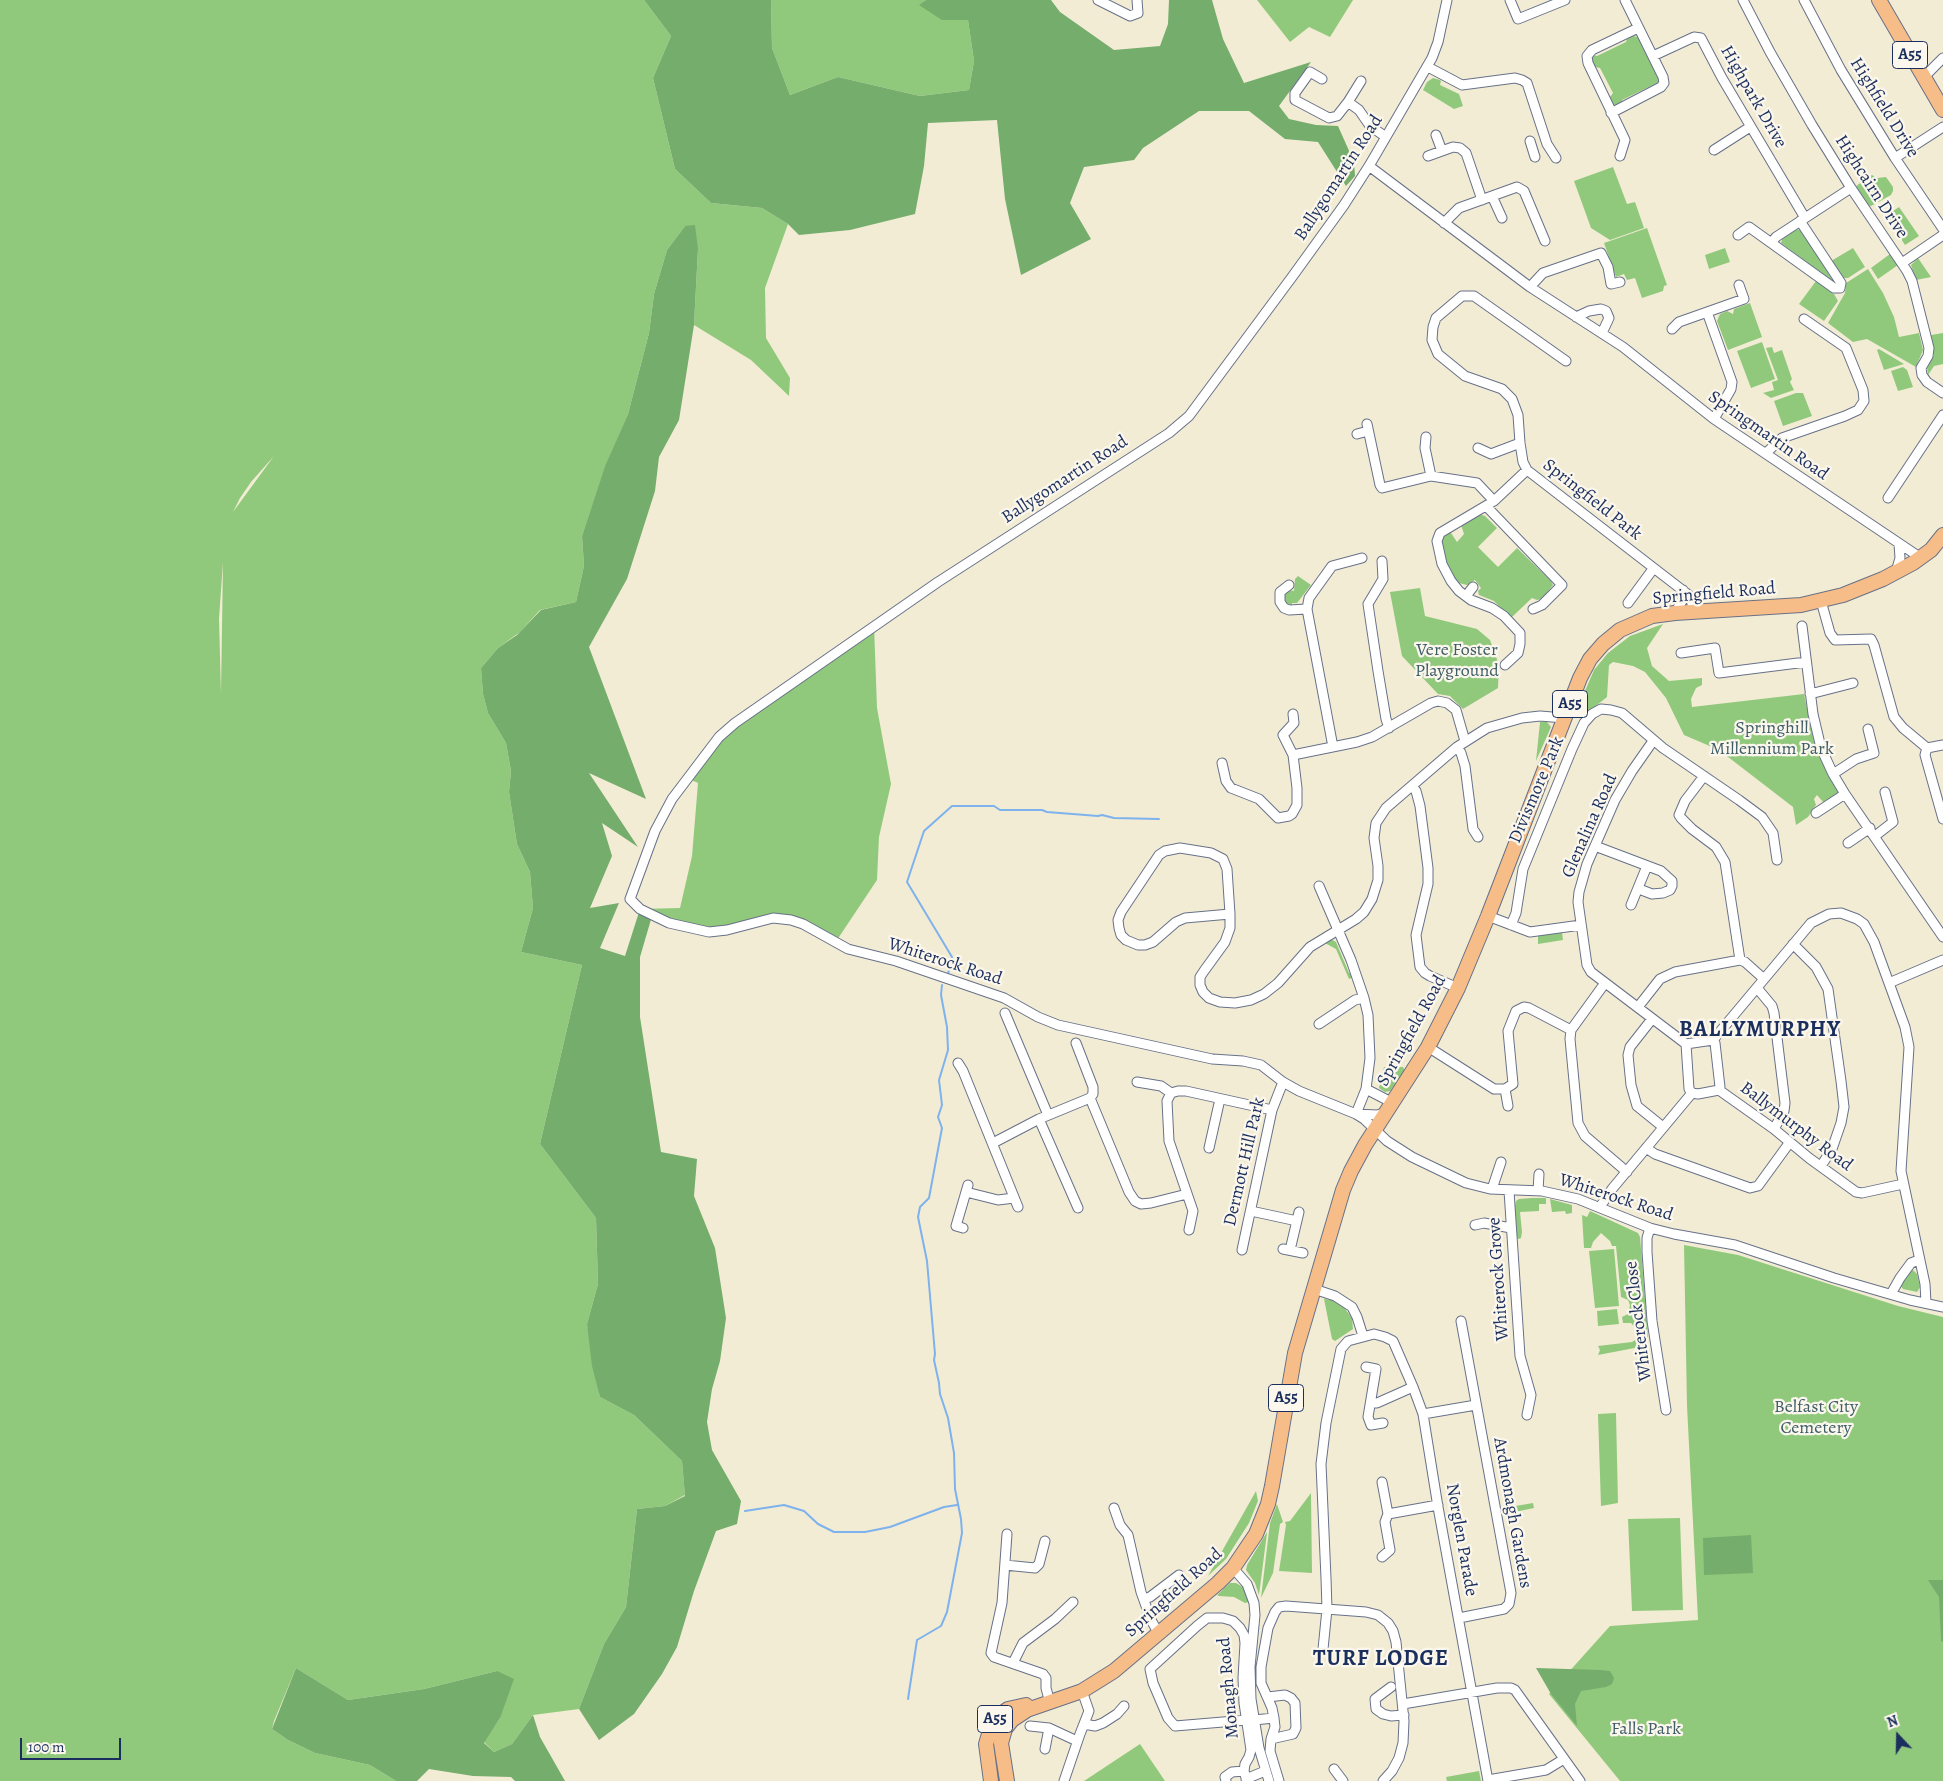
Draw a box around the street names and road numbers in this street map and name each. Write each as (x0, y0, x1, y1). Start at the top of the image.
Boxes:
street label: Highpark Drive (1715, 42, 1791, 152)
road number: A55 (1892, 42, 1928, 68)
street label: Highfield Drive (1845, 54, 1923, 162)
street label: Ballygomartin Road (1290, 111, 1388, 245)
street label: Highcairn Drive (1830, 131, 1912, 243)
street label: Springmartin Road (1704, 386, 1832, 486)
street label: Ballygomartin Road (998, 431, 1132, 529)
street label: Springfield Park (1538, 455, 1646, 545)
street label: Springfield Road (1652, 578, 1776, 610)
road number: A55 (1552, 691, 1588, 718)
street label: Divismore Park (1505, 733, 1569, 847)
street label: Glenalina Road (1558, 771, 1622, 881)
street label: Whiterock Road (885, 933, 1005, 991)
street label: Springfield Road (1373, 972, 1451, 1090)
street label: Ballymurphy Road (1735, 1078, 1857, 1176)
street label: Dermott Hill Park (1220, 1095, 1270, 1229)
street label: Whiterock Road (1556, 1169, 1676, 1227)
street label: Whiterock Grove (1484, 1216, 1514, 1342)
street label: Whiterock Close (1621, 1260, 1657, 1382)
road number: A55 (1268, 1385, 1304, 1412)
street label: Ardmonagh Gardens (1488, 1436, 1536, 1590)
street label: Norglen Parade (1440, 1482, 1482, 1598)
street label: Springfield Road (1121, 1544, 1227, 1642)
street label: Monagh Road (1214, 1636, 1244, 1740)
road number: A55 (978, 1706, 1012, 1732)

